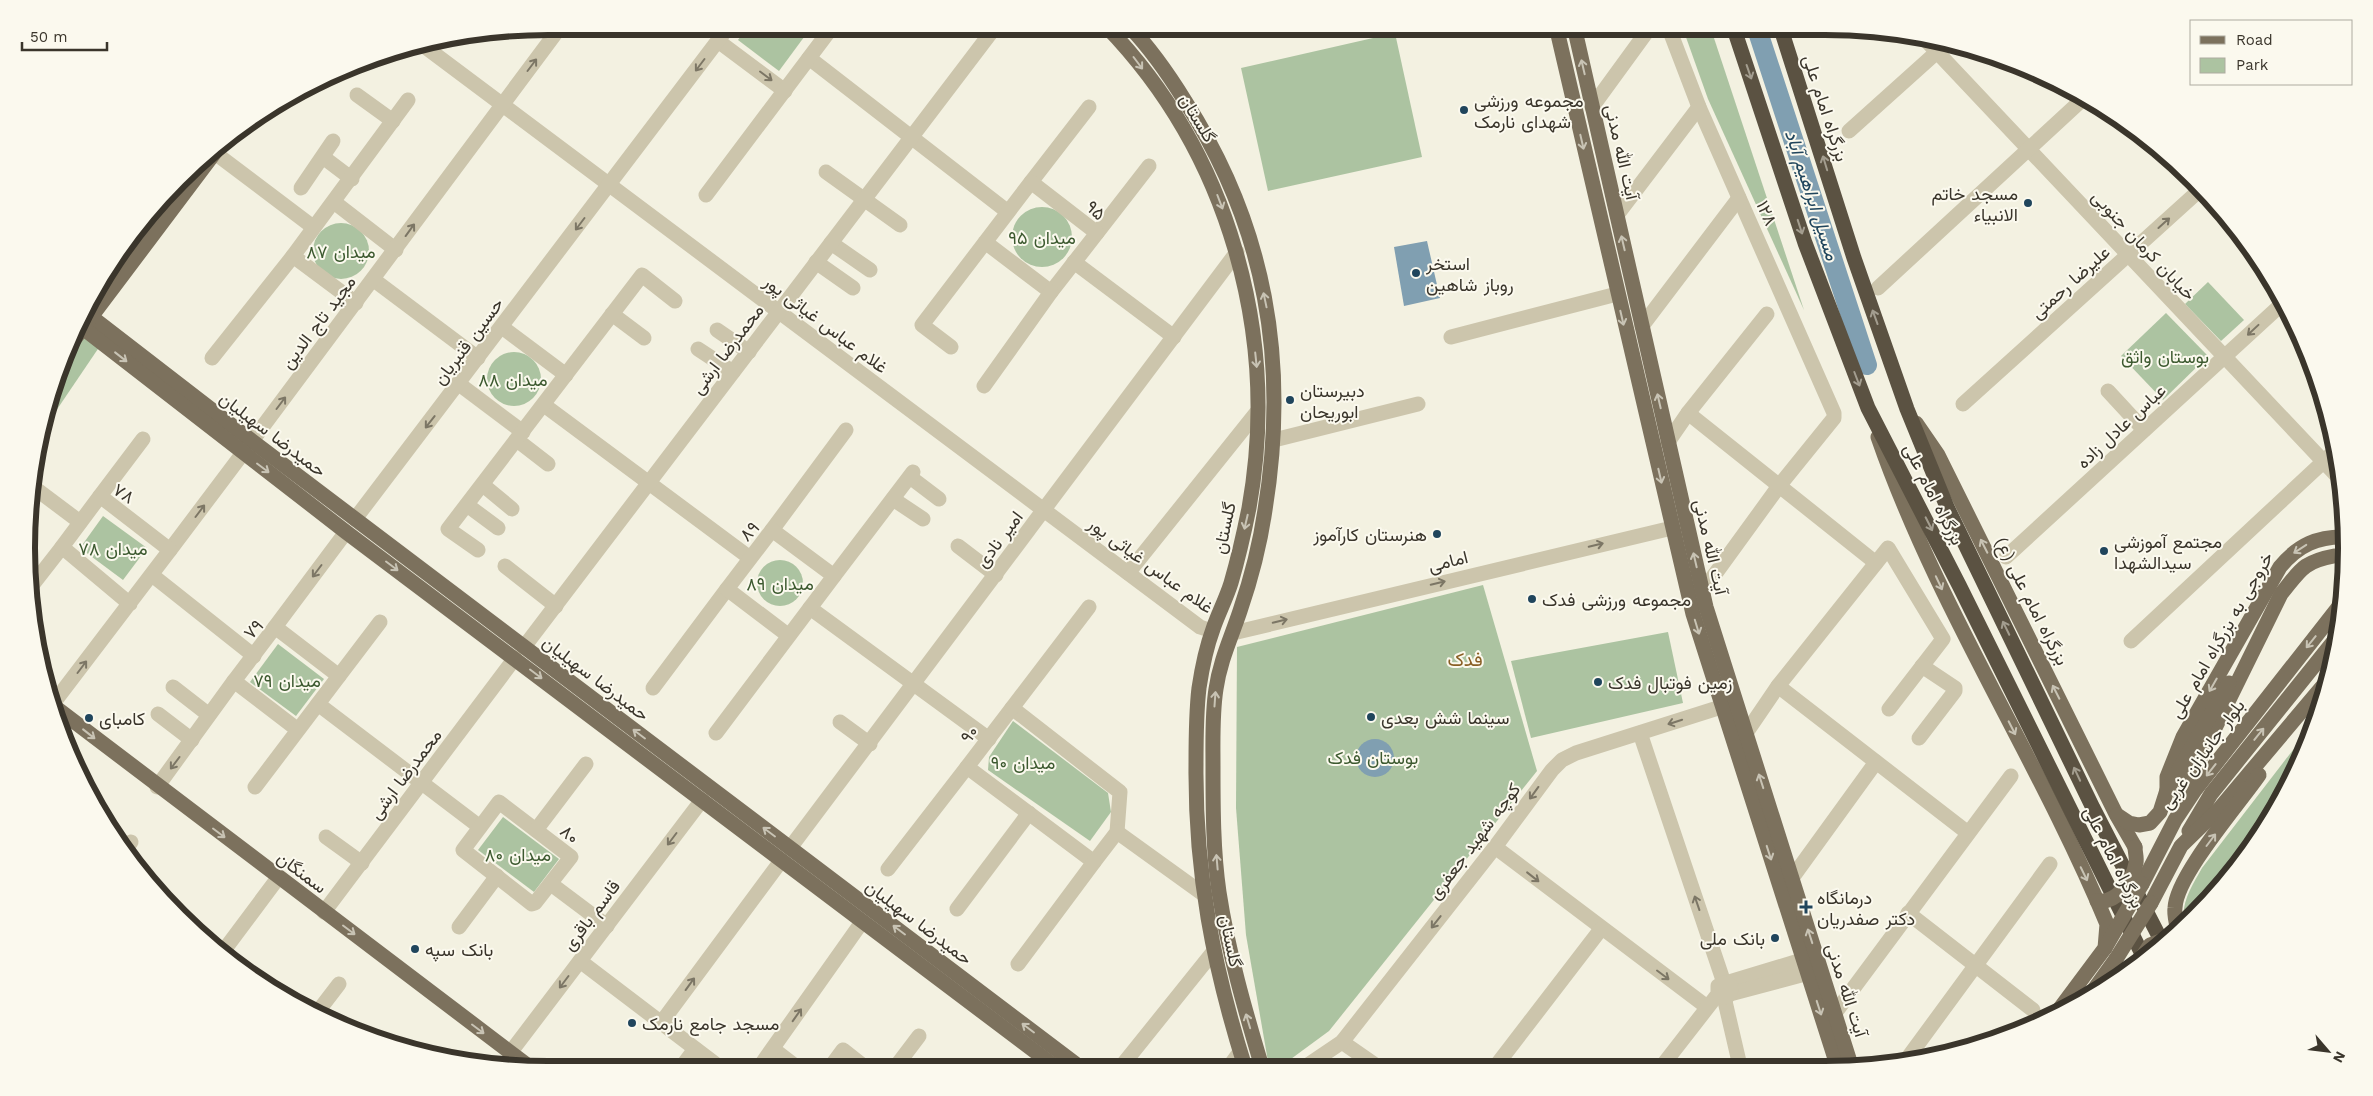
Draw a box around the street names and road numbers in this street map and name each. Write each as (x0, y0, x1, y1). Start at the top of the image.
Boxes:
street label: بزرگراه امام علی (1797, 52, 1853, 165)
street label: گلستان (1175, 90, 1221, 146)
street label: آیت الله مدنی (1600, 102, 1644, 204)
street label: خیابان کرمان جنوبی (2087, 186, 2200, 305)
street label: ۹۵ (1082, 196, 1110, 224)
street label: ۱۲۸ (1752, 197, 1782, 229)
street label: علیرضا رحمتی (2026, 241, 2114, 324)
street label: غلام عباس غیاثی ‌پور (758, 270, 892, 379)
street label: مجید تاج الدین (276, 271, 361, 374)
street label: حسین قنبریان (428, 293, 508, 389)
street label: محمدرضا ارشی (686, 300, 768, 399)
street label: عباس عادل زاده (2072, 379, 2171, 473)
street label: حمیدرضا سهیلیان (215, 387, 330, 482)
street label: بزرگراه امام علی (1898, 440, 1969, 549)
street label: ۷۸ (109, 478, 139, 508)
street label: آیت الله مدنی (1689, 497, 1733, 599)
street label: گلستان (1208, 500, 1240, 556)
street label: امیر نادی (971, 507, 1028, 572)
street label: غلام عباس غیاثی ‌پور (1082, 512, 1218, 619)
street label: ۸۹ (735, 517, 763, 545)
street label: بزرگراه امام علی (ع) (1989, 533, 2073, 669)
street label: امامی (1426, 546, 1470, 577)
street label: خروجی به بزرگراه امام علی (2165, 548, 2279, 723)
street label: ۷۹ (239, 615, 267, 643)
street label: حمیدرضا سهیلیان (538, 631, 653, 726)
street label: بلوار جانبازان غربی (2155, 695, 2250, 813)
street label: ۹۰ (956, 721, 982, 747)
street label: محمدرضا ارشی (364, 725, 446, 824)
street label: کوچه شهید جعفری (1424, 779, 1526, 904)
street label: بزرگراه امام علی (2078, 803, 2149, 912)
street label: ۸۰ (556, 820, 584, 848)
street label: سمنگان (273, 847, 331, 897)
street label: حمیدرضا سهیلیان (861, 875, 976, 970)
street label: قاسم باقری (558, 876, 626, 955)
street label: گلستان (1215, 913, 1247, 969)
street label: آیت الله مدنی (1821, 940, 1873, 1042)

